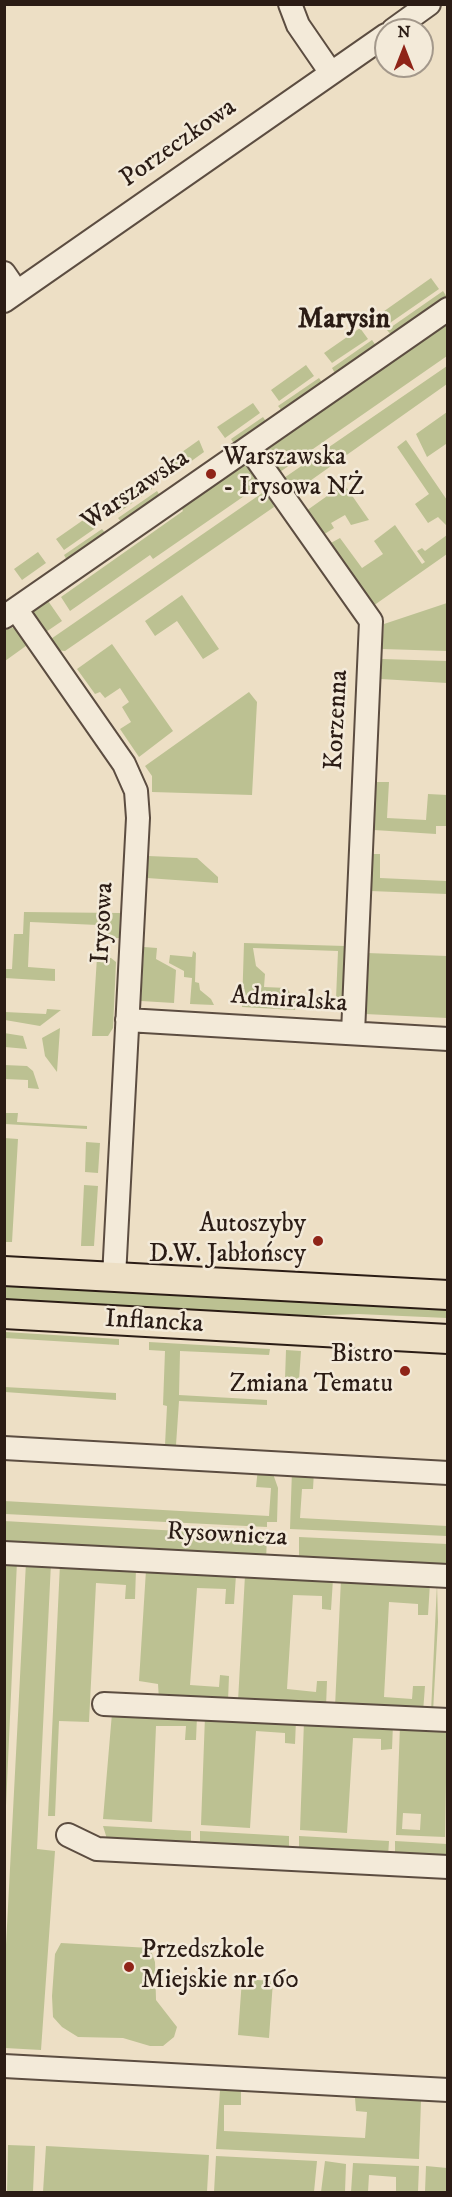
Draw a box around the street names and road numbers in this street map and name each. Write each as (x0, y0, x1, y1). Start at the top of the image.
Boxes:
street label: Porzeczkowa (115, 93, 243, 195)
street label: Warszawska (76, 444, 196, 538)
street label: Korzenna (320, 669, 356, 771)
street label: Irysowa (86, 881, 122, 965)
street label: Admiralska (230, 981, 348, 1021)
street label: Inflancka (104, 1305, 204, 1341)
street label: Rysownicza (166, 1517, 288, 1555)

